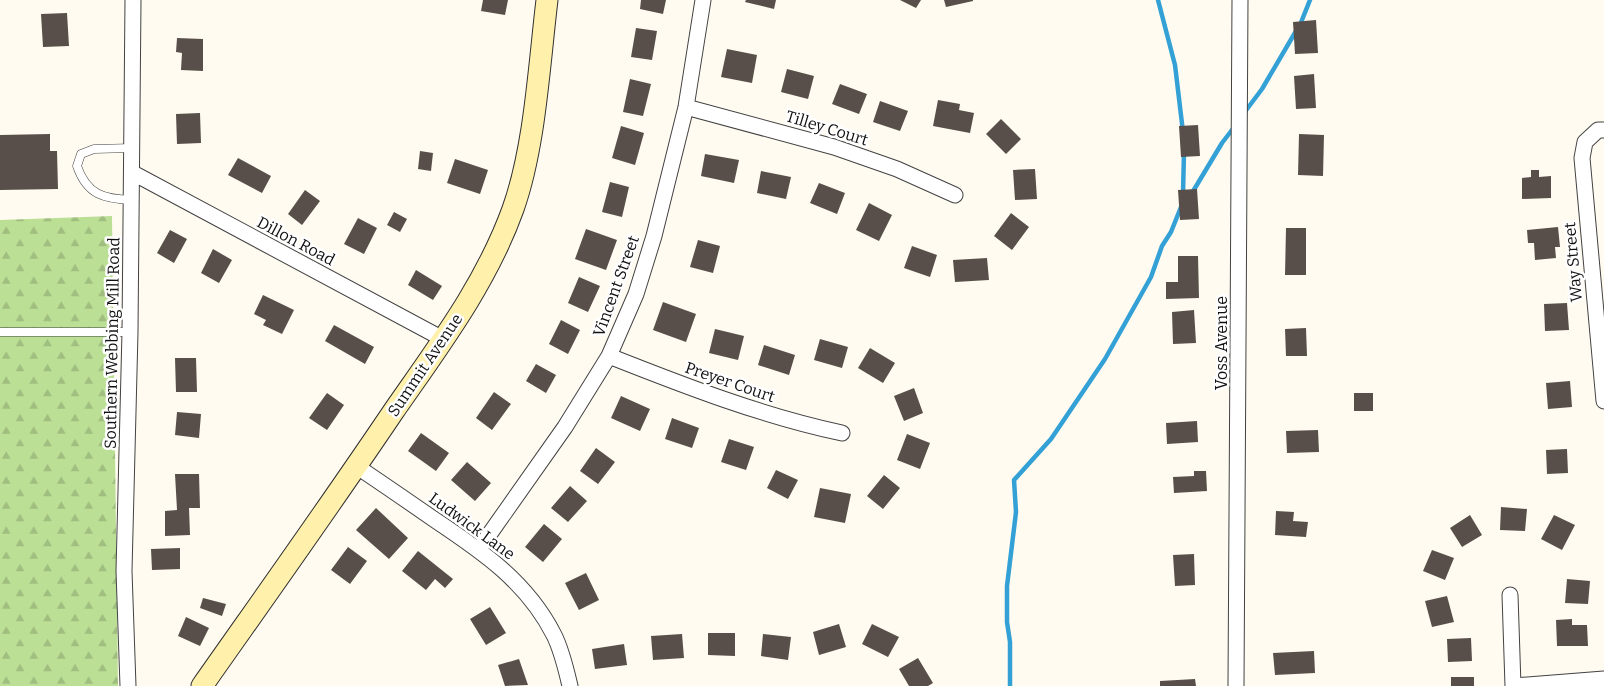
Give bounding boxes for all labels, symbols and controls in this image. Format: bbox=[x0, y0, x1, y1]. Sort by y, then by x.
street label: Tilley Court bbox=[784, 107, 871, 150]
street label: Dillon Road bbox=[254, 213, 339, 270]
street label: Way Street bbox=[1560, 221, 1586, 303]
street label: Vincent Street bbox=[589, 233, 643, 339]
street label: Southern Webbing Mill Road bbox=[101, 237, 123, 449]
street label: Voss Avenue bbox=[1212, 296, 1231, 390]
street label: Summit Avenue bbox=[384, 310, 466, 420]
street label: Preyer Court bbox=[683, 358, 777, 406]
street label: Ludwick Lane bbox=[425, 488, 519, 564]

